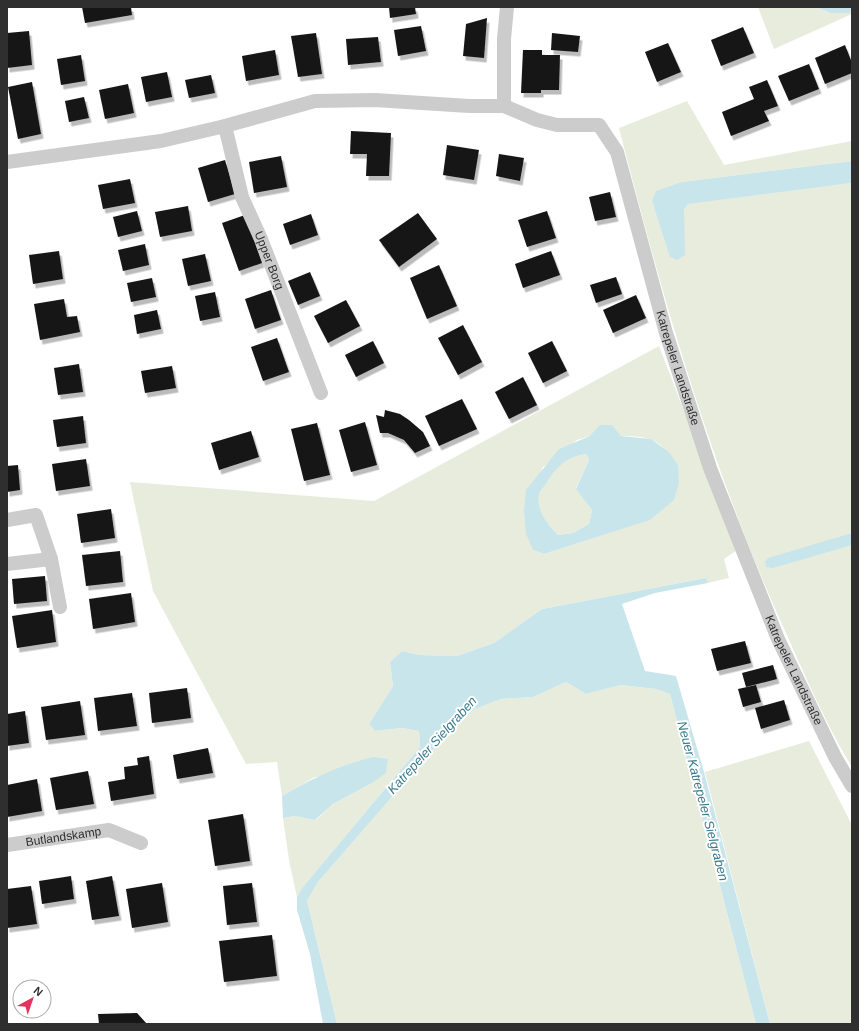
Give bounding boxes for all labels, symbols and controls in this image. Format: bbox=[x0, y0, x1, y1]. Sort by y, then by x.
street label: Upper Borg bbox=[251, 229, 287, 292]
street label: Katrepeler Landstraße bbox=[653, 309, 703, 427]
street label: Katrepeler Landstraße bbox=[762, 613, 826, 728]
water label: Katrepeler Sielgraben bbox=[384, 693, 480, 797]
water label: Neuer Katrepeler Sielgraben bbox=[674, 719, 732, 883]
street label: Butlandskamp bbox=[25, 824, 102, 849]
north arrow bbox=[12, 979, 52, 1019]
text: N bbox=[32, 984, 45, 999]

